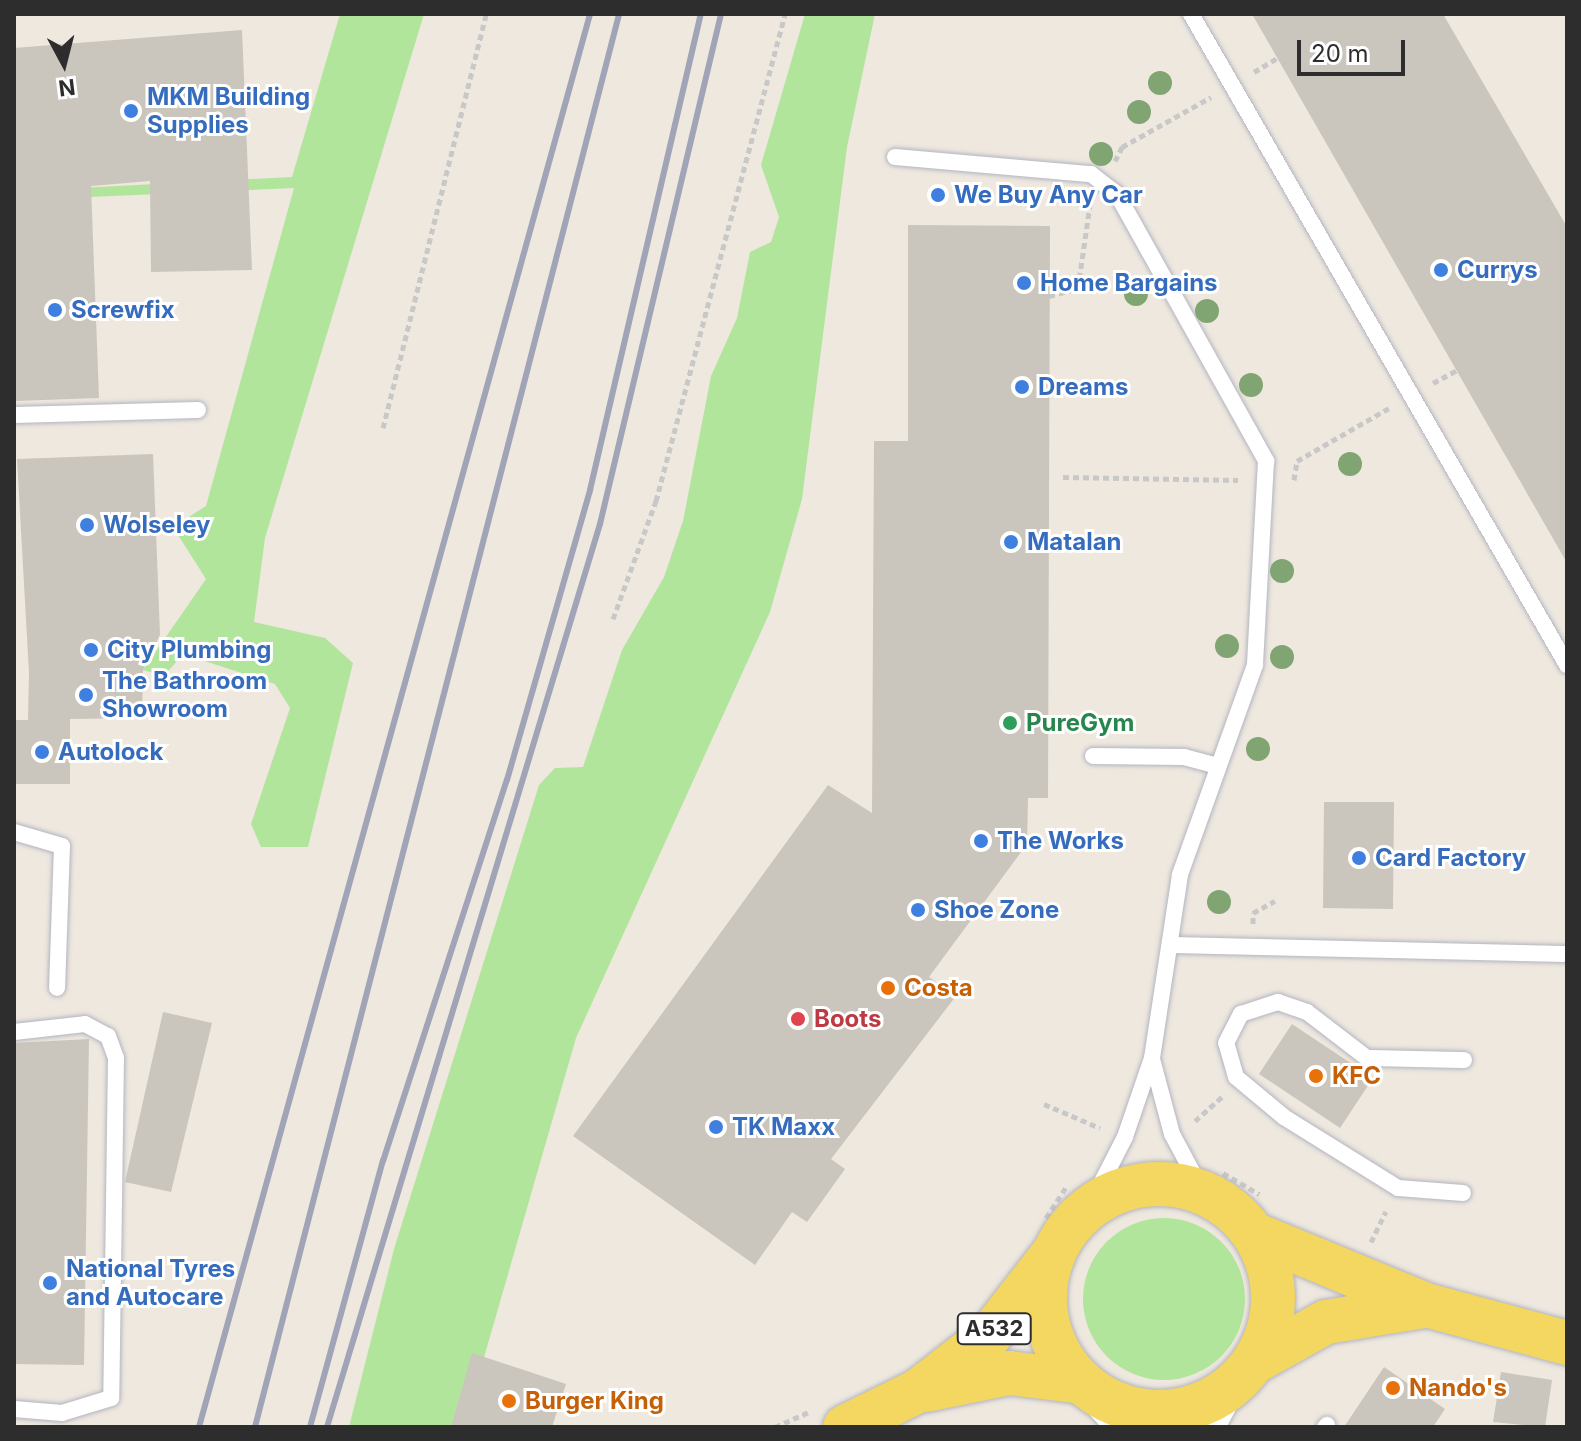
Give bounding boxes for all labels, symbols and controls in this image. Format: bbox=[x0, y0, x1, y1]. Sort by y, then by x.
north arrow bbox=[24, 24, 104, 104]
scale bar bbox=[1301, 24, 1409, 74]
text: 20 m bbox=[1311, 39, 1369, 68]
text: N bbox=[57, 74, 77, 102]
place label: MKM Building Supplies bbox=[147, 83, 310, 139]
marker: MKM Building Supplies bbox=[122, 102, 140, 120]
place label: We Buy Any Car bbox=[954, 181, 1143, 209]
marker: We Buy Any Car bbox=[929, 186, 947, 204]
place label: Currys bbox=[1457, 256, 1538, 284]
marker: Currys bbox=[1432, 261, 1450, 279]
place label: Home Bargains bbox=[1040, 269, 1218, 297]
marker: Home Bargains bbox=[1015, 274, 1033, 292]
place label: Screwfix bbox=[71, 296, 175, 324]
marker: Screwfix bbox=[46, 301, 64, 319]
place label: Dreams bbox=[1038, 373, 1128, 401]
marker: Dreams bbox=[1013, 378, 1031, 396]
place label: Wolseley bbox=[103, 511, 210, 539]
marker: Wolseley bbox=[78, 516, 96, 534]
place label: Matalan bbox=[1027, 528, 1122, 556]
marker: Matalan bbox=[1002, 533, 1020, 551]
place label: City Plumbing bbox=[107, 636, 271, 664]
marker: City Plumbing bbox=[82, 641, 100, 659]
place label: The Bathroom Showroom bbox=[102, 667, 267, 723]
marker: The Bathroom Showroom bbox=[77, 686, 95, 704]
place label: PureGym bbox=[1026, 709, 1134, 737]
marker: PureGym bbox=[1001, 714, 1019, 732]
place label: Autolock bbox=[58, 738, 163, 766]
marker: Autolock bbox=[33, 743, 51, 761]
place label: The Works bbox=[997, 827, 1124, 855]
marker: The Works bbox=[972, 832, 990, 850]
place label: Card Factory bbox=[1375, 844, 1526, 872]
marker: Card Factory bbox=[1350, 849, 1368, 867]
place label: Shoe Zone bbox=[934, 896, 1059, 924]
marker: Shoe Zone bbox=[909, 901, 927, 919]
place label: Costa bbox=[904, 974, 973, 1002]
marker: Costa bbox=[879, 979, 897, 997]
place label: Boots bbox=[814, 1005, 881, 1033]
marker: Boots bbox=[789, 1010, 807, 1028]
place label: KFC bbox=[1332, 1062, 1381, 1090]
marker: KFC bbox=[1307, 1067, 1325, 1085]
place label: TK Maxx bbox=[732, 1113, 835, 1141]
marker: TK Maxx bbox=[707, 1118, 725, 1136]
place label: National Tyres and Autocare bbox=[66, 1255, 235, 1311]
marker: National Tyres and Autocare bbox=[41, 1274, 59, 1292]
road number: A532 bbox=[956, 1311, 1032, 1347]
place label: Nando's bbox=[1409, 1374, 1507, 1402]
marker: Nando's bbox=[1384, 1379, 1402, 1397]
place label: Burger King bbox=[525, 1387, 664, 1415]
marker: Burger King bbox=[500, 1392, 518, 1410]

